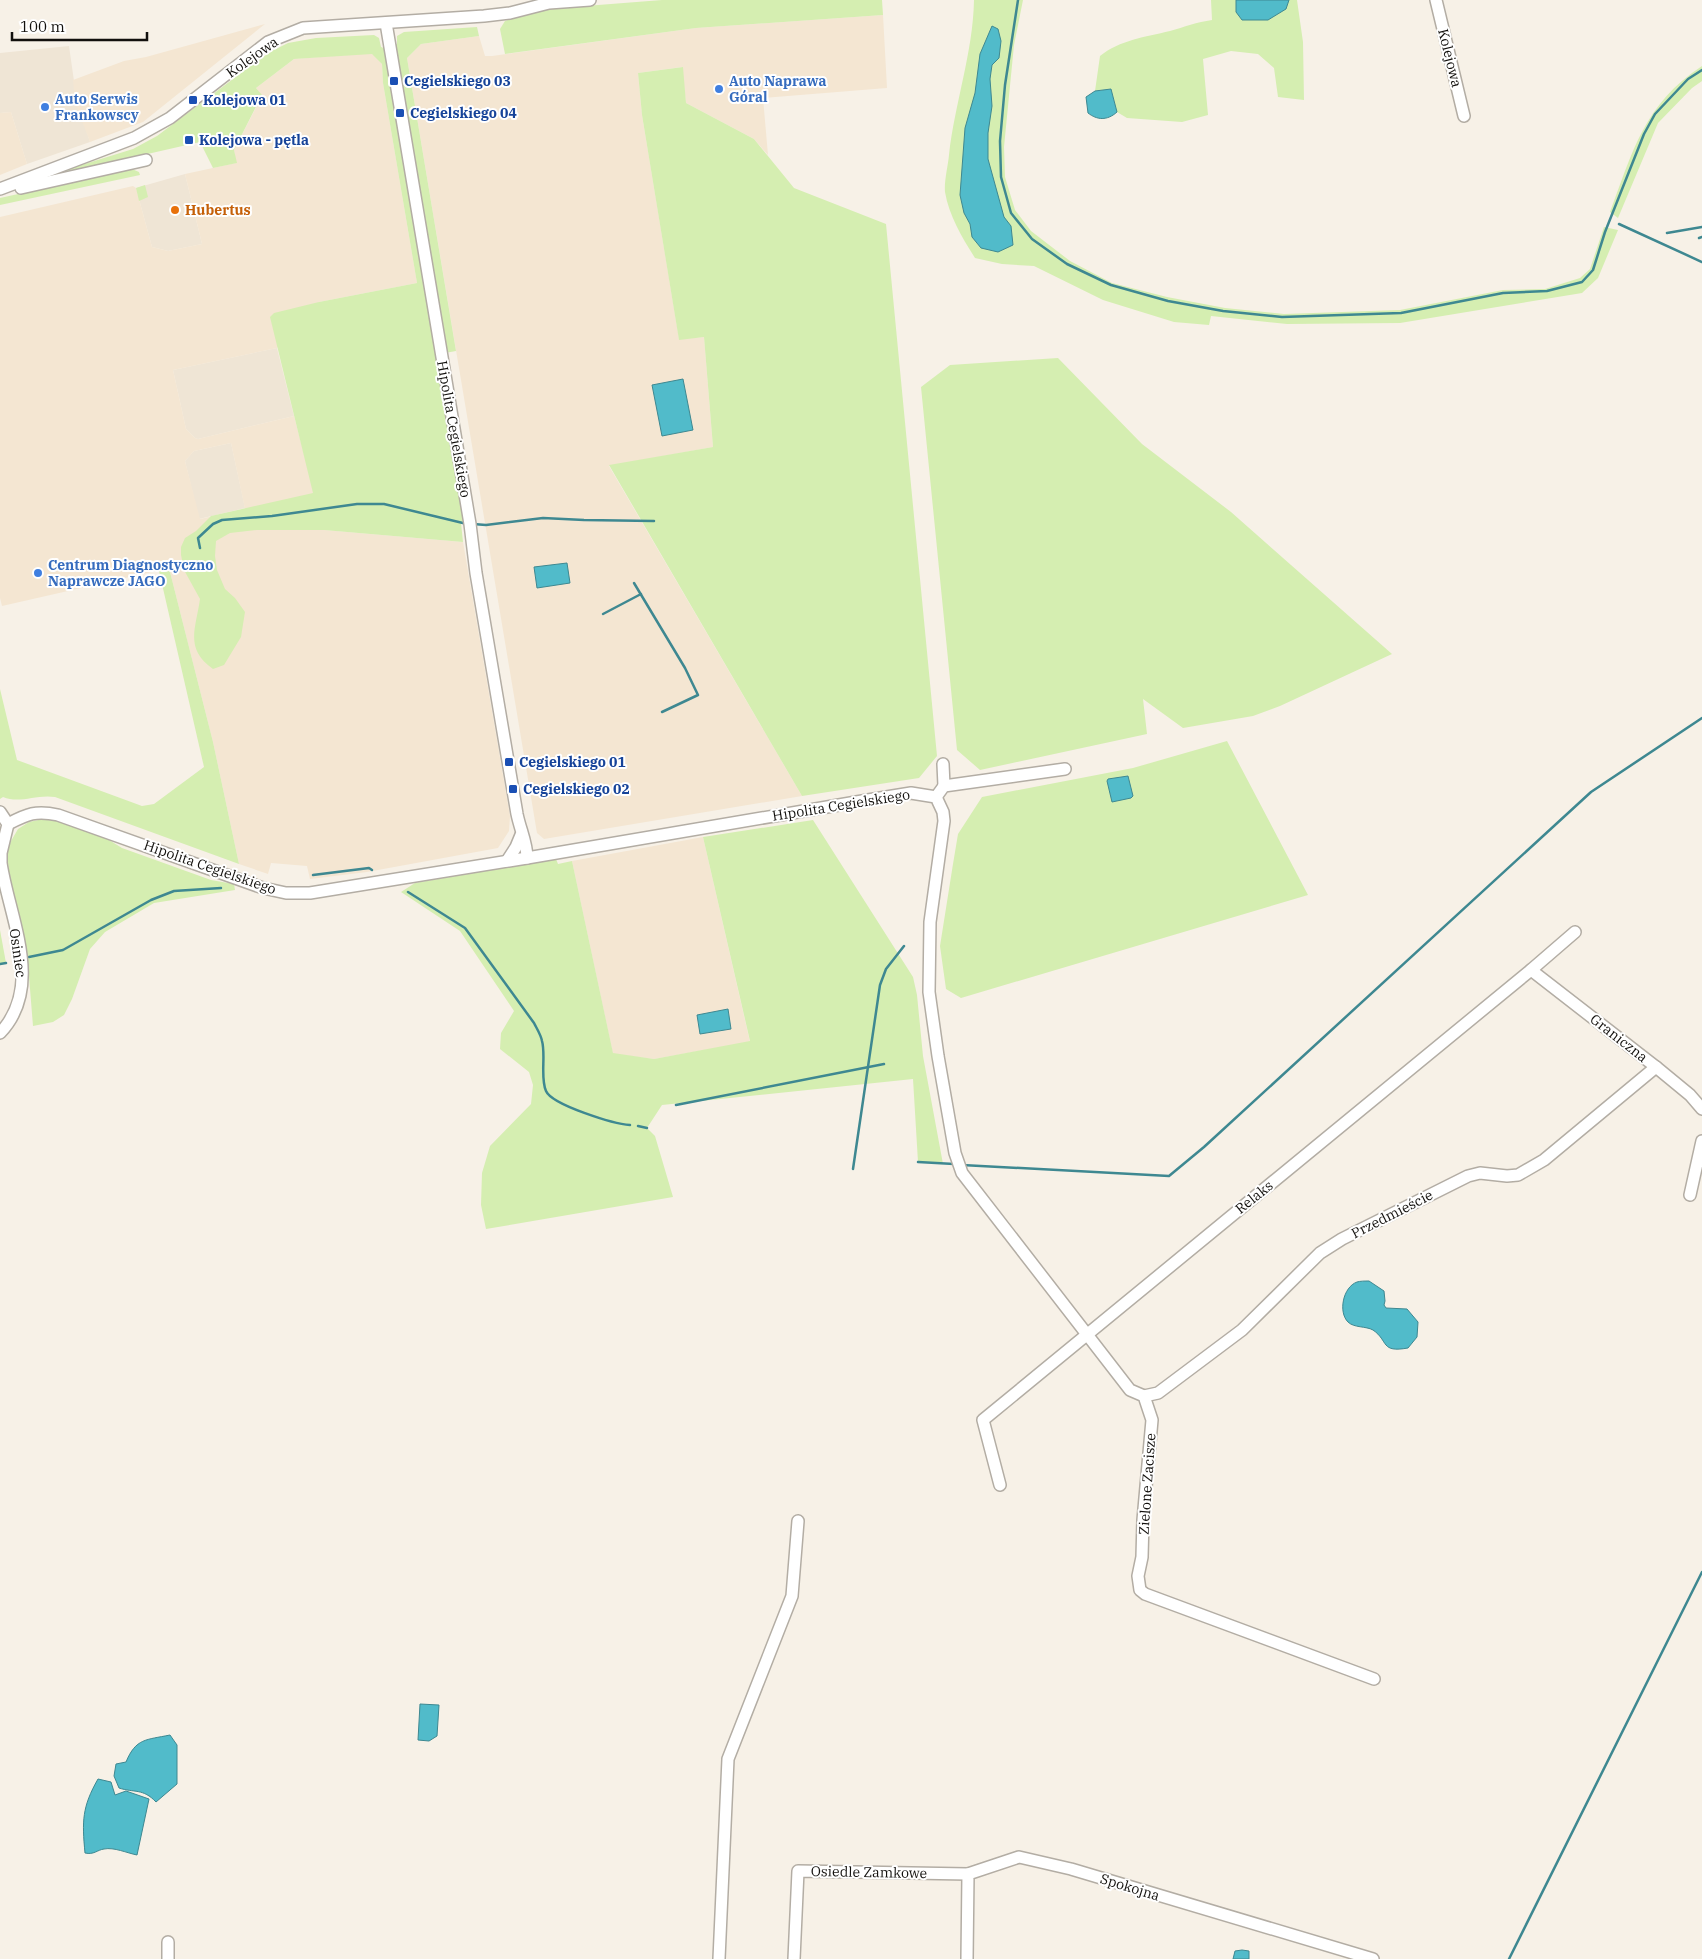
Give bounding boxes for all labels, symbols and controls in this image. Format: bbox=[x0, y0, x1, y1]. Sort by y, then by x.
scale bar bbox=[12, 10, 148, 42]
text: 100 m bbox=[20, 17, 65, 36]
street label: Kolejowa bbox=[1434, 27, 1466, 89]
street label: Kolejowa bbox=[222, 32, 282, 81]
place label: Cegielskiego 03 bbox=[404, 72, 511, 90]
place label: Auto Naprawa Góral bbox=[729, 72, 827, 106]
marker: Cegielskiego 03 bbox=[388, 75, 400, 87]
marker: Auto Naprawa Góral bbox=[713, 83, 725, 95]
place label: Auto Serwis Frankowscy bbox=[55, 90, 139, 124]
place label: Kolejowa 01 bbox=[203, 91, 286, 109]
marker: Kolejowa 01 bbox=[187, 94, 199, 106]
marker: Auto Serwis Frankowscy bbox=[39, 101, 51, 113]
place label: Cegielskiego 04 bbox=[410, 104, 517, 122]
marker: Cegielskiego 04 bbox=[394, 107, 406, 119]
place label: Kolejowa - pętla bbox=[199, 131, 309, 149]
marker: Kolejowa - pętla bbox=[183, 134, 195, 146]
place label: Hubertus bbox=[185, 201, 251, 219]
marker: Hubertus bbox=[169, 204, 181, 216]
street label: Hipolita Cegielskiego bbox=[433, 359, 475, 499]
place label: Centrum Diagnostyczno Naprawcze JAGO bbox=[48, 556, 213, 590]
marker: Centrum Diagnostyczno Naprawcze JAGO bbox=[32, 567, 44, 579]
place label: Cegielskiego 01 bbox=[519, 753, 626, 771]
marker: Cegielskiego 01 bbox=[503, 756, 515, 768]
place label: Cegielskiego 02 bbox=[523, 780, 630, 798]
marker: Cegielskiego 02 bbox=[507, 783, 519, 795]
street label: Hipolita Cegielskiego bbox=[771, 785, 911, 825]
street label: Hipolita Cegielskiego bbox=[141, 836, 279, 898]
street label: Osiniec bbox=[6, 927, 30, 979]
street label: Graniczna bbox=[1587, 1010, 1652, 1066]
street label: Relaks bbox=[1231, 1176, 1277, 1218]
street label: Przedmieście bbox=[1348, 1186, 1436, 1242]
street label: Zielone Zacisze bbox=[1134, 1433, 1160, 1535]
street label: Osiedle Zamkowe bbox=[811, 1862, 927, 1882]
street label: Spokojna bbox=[1098, 1869, 1162, 1905]

